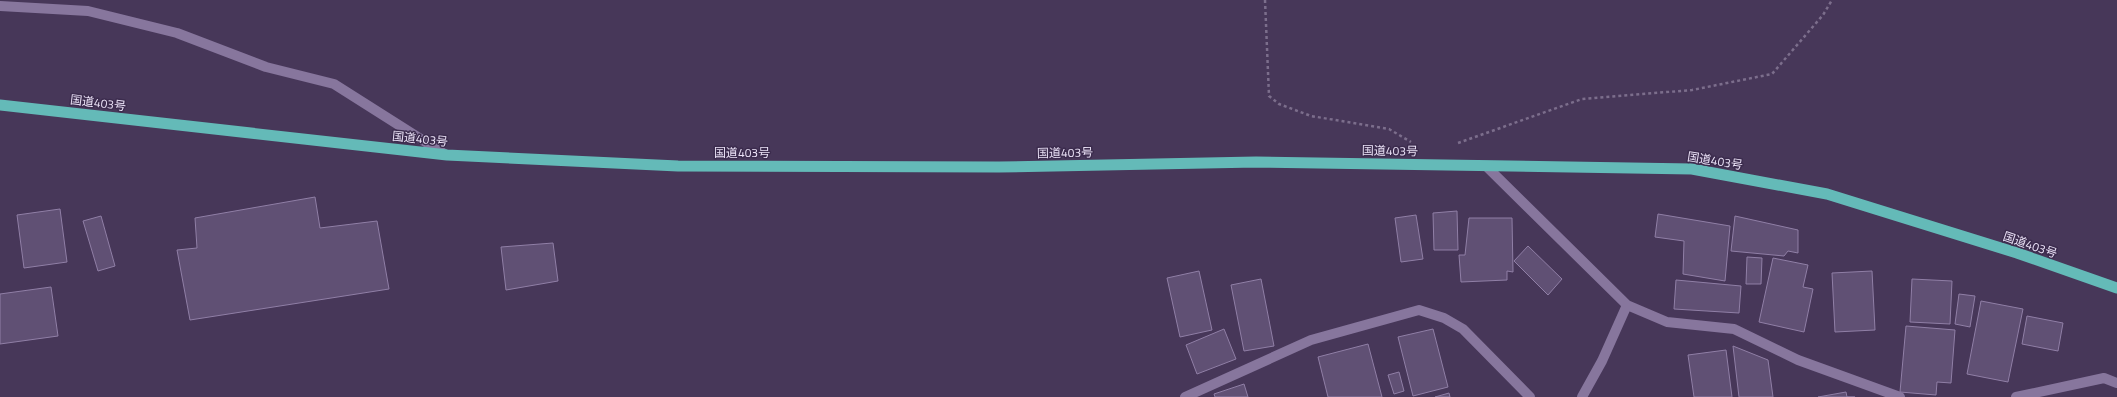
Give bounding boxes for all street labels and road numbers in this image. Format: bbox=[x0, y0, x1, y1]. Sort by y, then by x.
street label: 国道403号 bbox=[69, 90, 127, 115]
street label: 国道403号 bbox=[391, 126, 449, 151]
street label: 国道403号 bbox=[1362, 141, 1418, 160]
street label: 国道403号 bbox=[714, 143, 770, 162]
street label: 国道403号 bbox=[1037, 143, 1093, 162]
street label: 国道403号 bbox=[1686, 147, 1744, 174]
street label: 国道403号 bbox=[2001, 226, 2060, 263]

